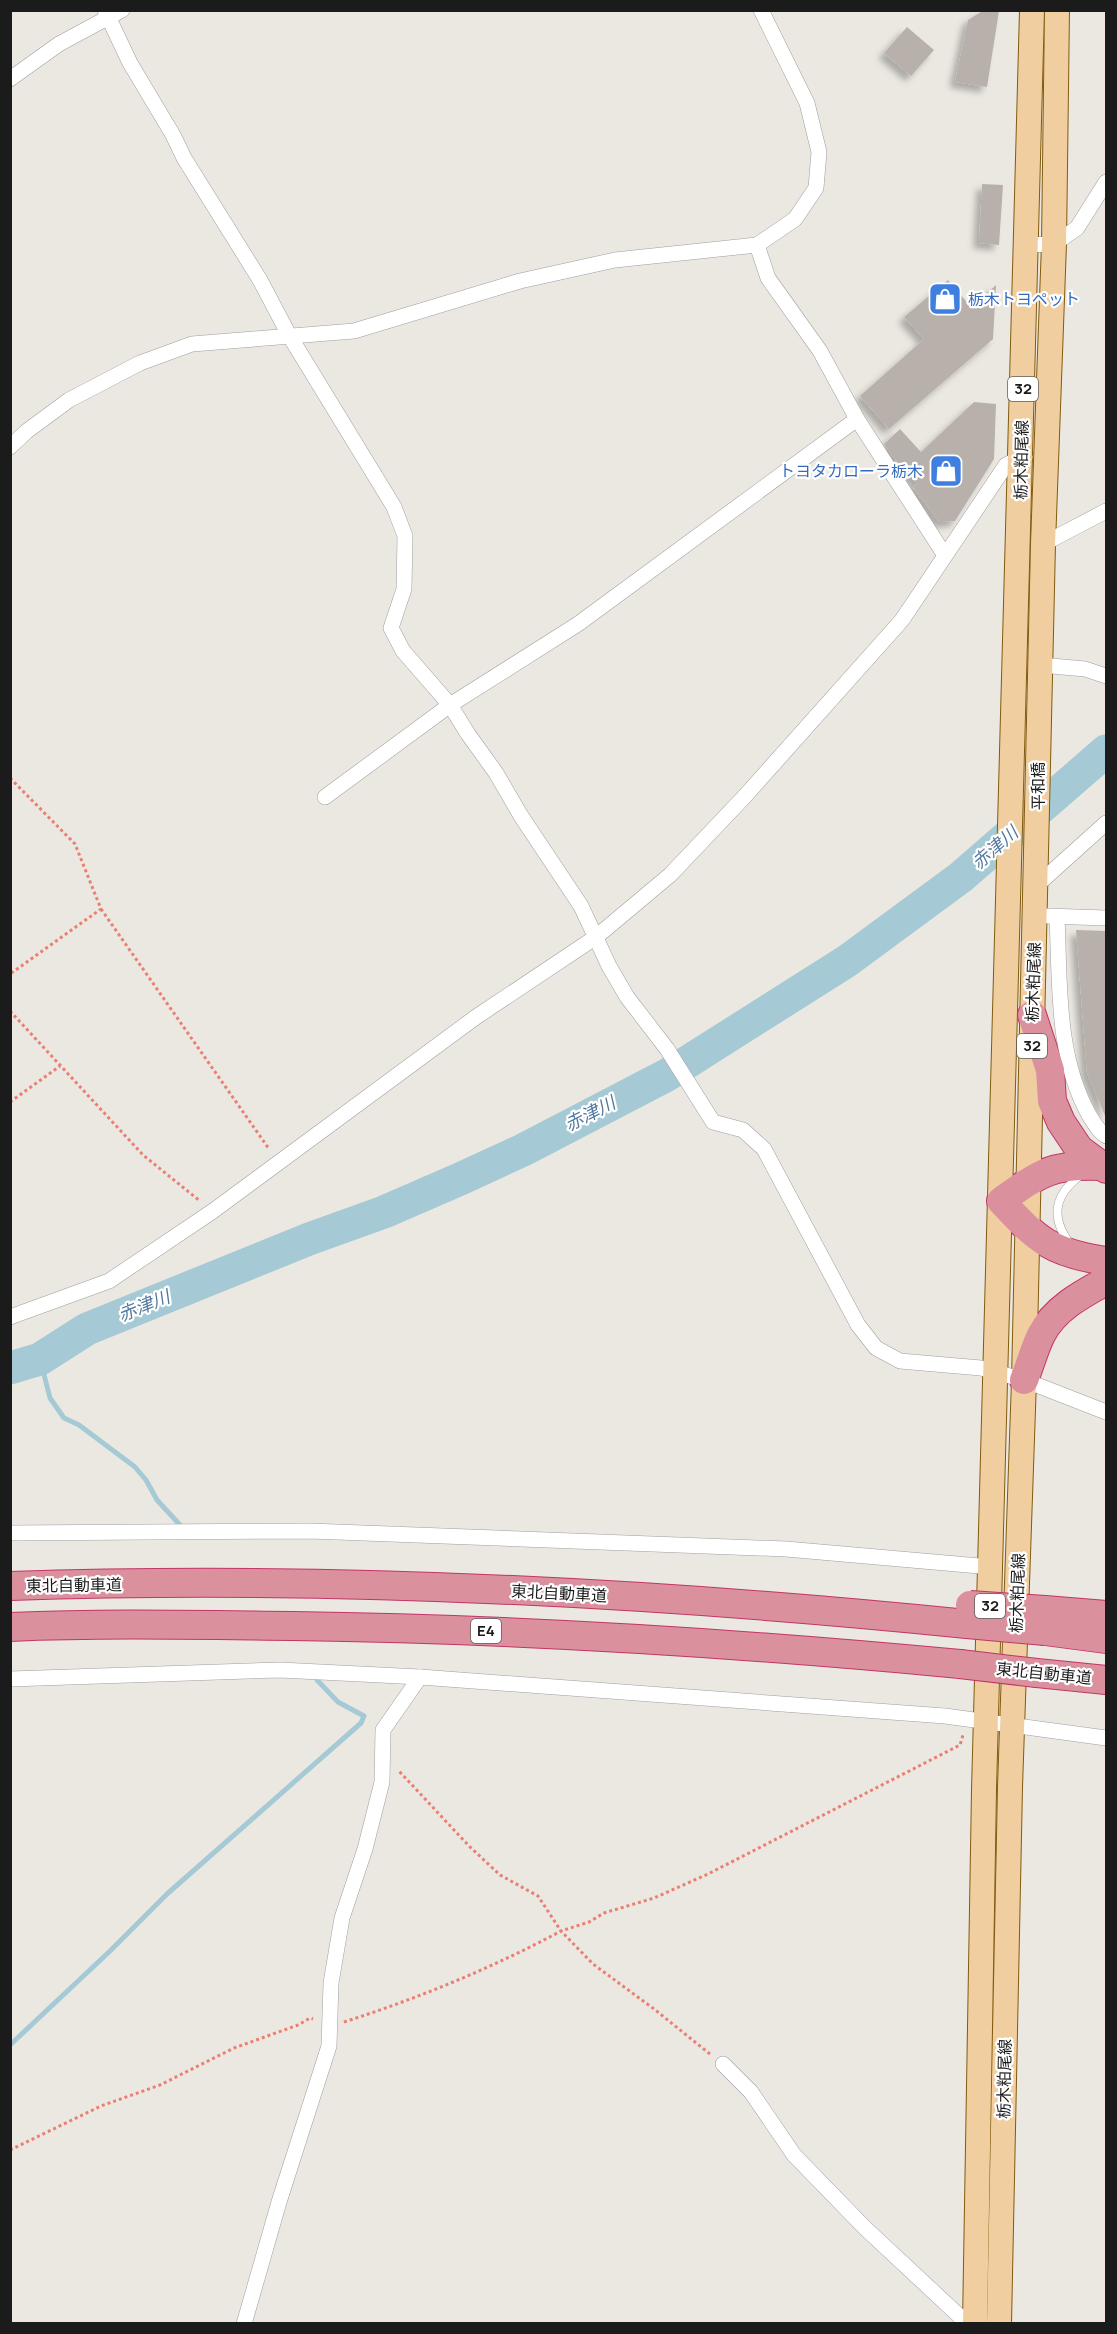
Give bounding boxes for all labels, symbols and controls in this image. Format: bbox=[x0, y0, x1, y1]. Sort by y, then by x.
shop icon: 栃木トヨペット bbox=[927, 281, 963, 317]
place label: 栃木トヨペット bbox=[968, 288, 1080, 310]
road number: 32 bbox=[1008, 377, 1038, 401]
street label: 栃木粕尾線 bbox=[1009, 420, 1033, 500]
shop icon: トヨタカローラ栃木 bbox=[928, 453, 964, 489]
place label: トヨタカローラ栃木 bbox=[779, 460, 923, 482]
street label: 平和橋 bbox=[1027, 762, 1049, 810]
water label: 赤津川 bbox=[966, 819, 1024, 874]
street label: 栃木粕尾線 bbox=[1021, 942, 1045, 1022]
road number: 32 bbox=[1017, 1034, 1047, 1058]
water label: 赤津川 bbox=[560, 1089, 621, 1136]
water label: 赤津川 bbox=[114, 1283, 175, 1326]
street label: 栃木粕尾線 bbox=[1005, 1553, 1029, 1633]
street label: 東北自動車道 bbox=[26, 1573, 122, 1597]
street label: 東北自動車道 bbox=[510, 1580, 608, 1606]
road number: 32 bbox=[975, 1594, 1005, 1618]
road number: E4 bbox=[471, 1619, 501, 1643]
street label: 東北自動車道 bbox=[995, 1657, 1093, 1689]
street label: 栃木粕尾線 bbox=[992, 2039, 1016, 2119]

